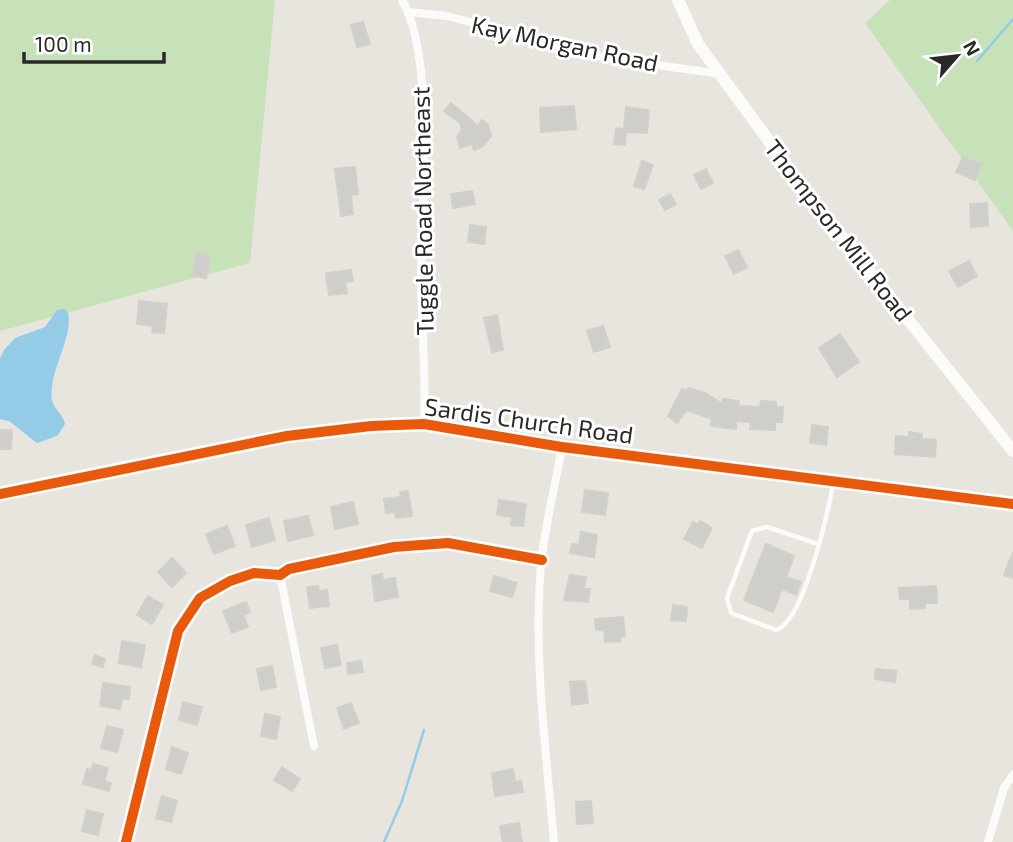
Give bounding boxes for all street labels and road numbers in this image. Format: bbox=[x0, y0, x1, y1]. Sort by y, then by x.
street label: Kay Morgan Road bbox=[469, 9, 661, 77]
street label: Tuggle Road Northeast bbox=[405, 86, 439, 336]
street label: Thompson Mill Road bbox=[759, 133, 919, 327]
street label: Sardis Church Road bbox=[423, 391, 635, 449]

